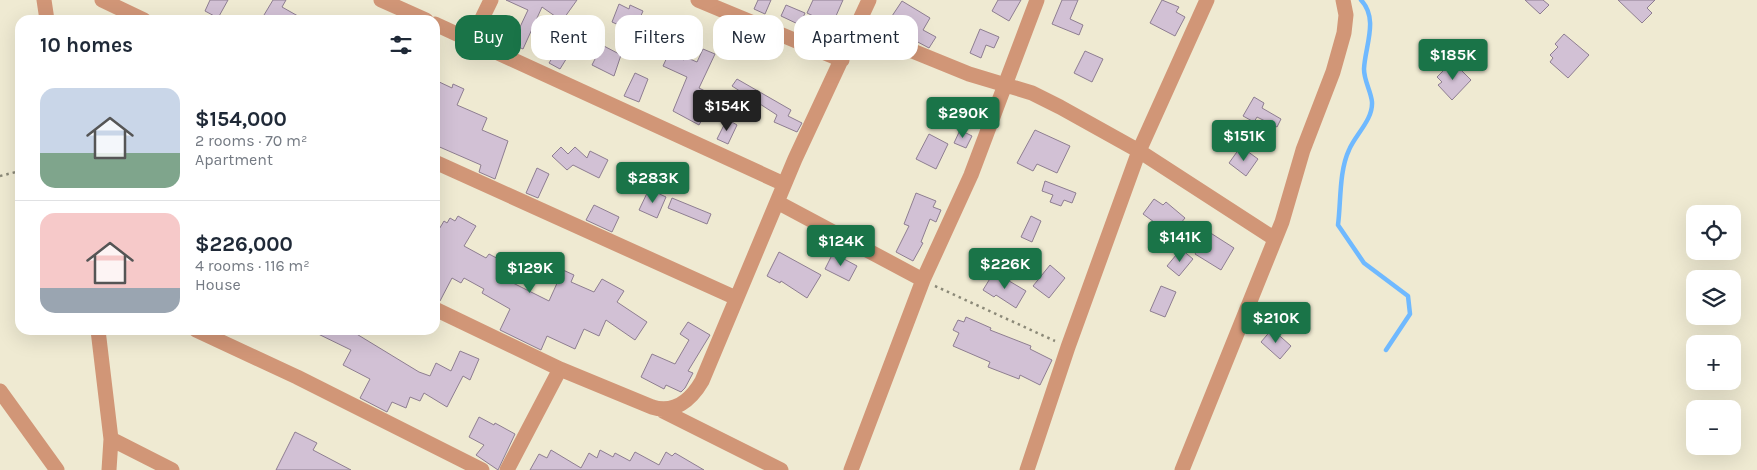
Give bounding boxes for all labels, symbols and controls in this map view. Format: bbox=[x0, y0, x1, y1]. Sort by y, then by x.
chip: Buy bbox=[455, 15, 521, 60]
chip: Rent bbox=[531, 15, 605, 60]
chip: Filters bbox=[615, 15, 703, 60]
chip: New bbox=[713, 15, 784, 60]
chip: Apartment bbox=[794, 15, 918, 60]
icon: filters bbox=[387, 31, 415, 59]
text: 10 homes bbox=[40, 33, 133, 57]
pin: $185K bbox=[1418, 38, 1488, 81]
text: $185K bbox=[1430, 45, 1476, 64]
pin: $154K bbox=[692, 90, 762, 132]
text: $154K bbox=[704, 96, 750, 115]
pin: $290K bbox=[928, 96, 998, 139]
text: $290K bbox=[937, 103, 989, 122]
text: $154,000 bbox=[195, 107, 287, 131]
icon: home bbox=[80, 108, 140, 168]
pin: $151K bbox=[1209, 120, 1279, 162]
text: $151K bbox=[1223, 126, 1265, 145]
text: 2 rooms · 70 m² bbox=[195, 131, 307, 150]
text: Apartment bbox=[195, 150, 273, 169]
pin: $283K bbox=[618, 162, 688, 204]
text: $283K bbox=[627, 168, 679, 187]
map controls bbox=[1686, 205, 1741, 455]
button: locate bbox=[1686, 205, 1741, 260]
pin: $141K bbox=[1145, 220, 1215, 263]
pin: $124K bbox=[806, 224, 876, 267]
text: $141K bbox=[1159, 227, 1201, 246]
text: $124K bbox=[818, 231, 864, 250]
text: $226,000 bbox=[195, 232, 293, 256]
icon: home bbox=[80, 233, 140, 293]
pin: $226K bbox=[970, 248, 1040, 290]
pin: $129K bbox=[495, 252, 565, 294]
text: $226K bbox=[980, 254, 1030, 273]
text: 4 rooms · 116 m² bbox=[195, 256, 310, 275]
text: $129K bbox=[507, 258, 553, 277]
button: layers bbox=[1686, 270, 1741, 325]
text: House bbox=[195, 275, 241, 294]
pin: $210K bbox=[1241, 302, 1311, 344]
text: $210K bbox=[1253, 308, 1300, 327]
button: + bbox=[1686, 335, 1741, 390]
button: − bbox=[1686, 400, 1741, 455]

